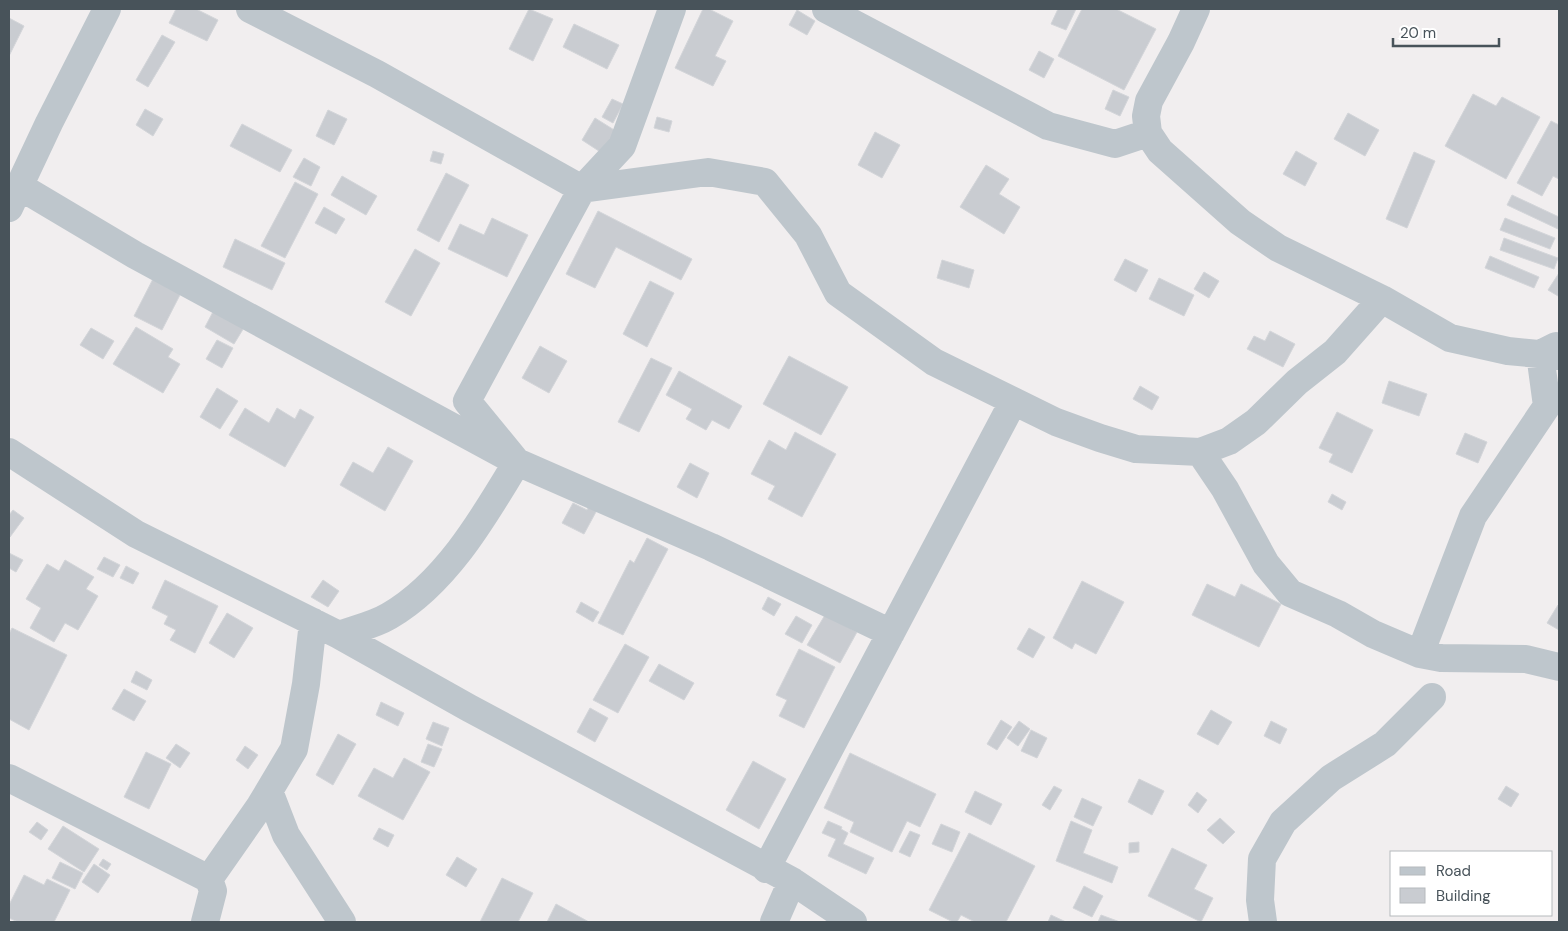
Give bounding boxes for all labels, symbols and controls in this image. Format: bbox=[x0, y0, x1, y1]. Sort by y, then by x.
scale bar bbox=[1393, 15, 1499, 47]
text: 20 m bbox=[1400, 23, 1436, 43]
legend bbox=[1390, 851, 1553, 916]
text: Road bbox=[1436, 861, 1471, 881]
text: Building bbox=[1436, 886, 1491, 906]

